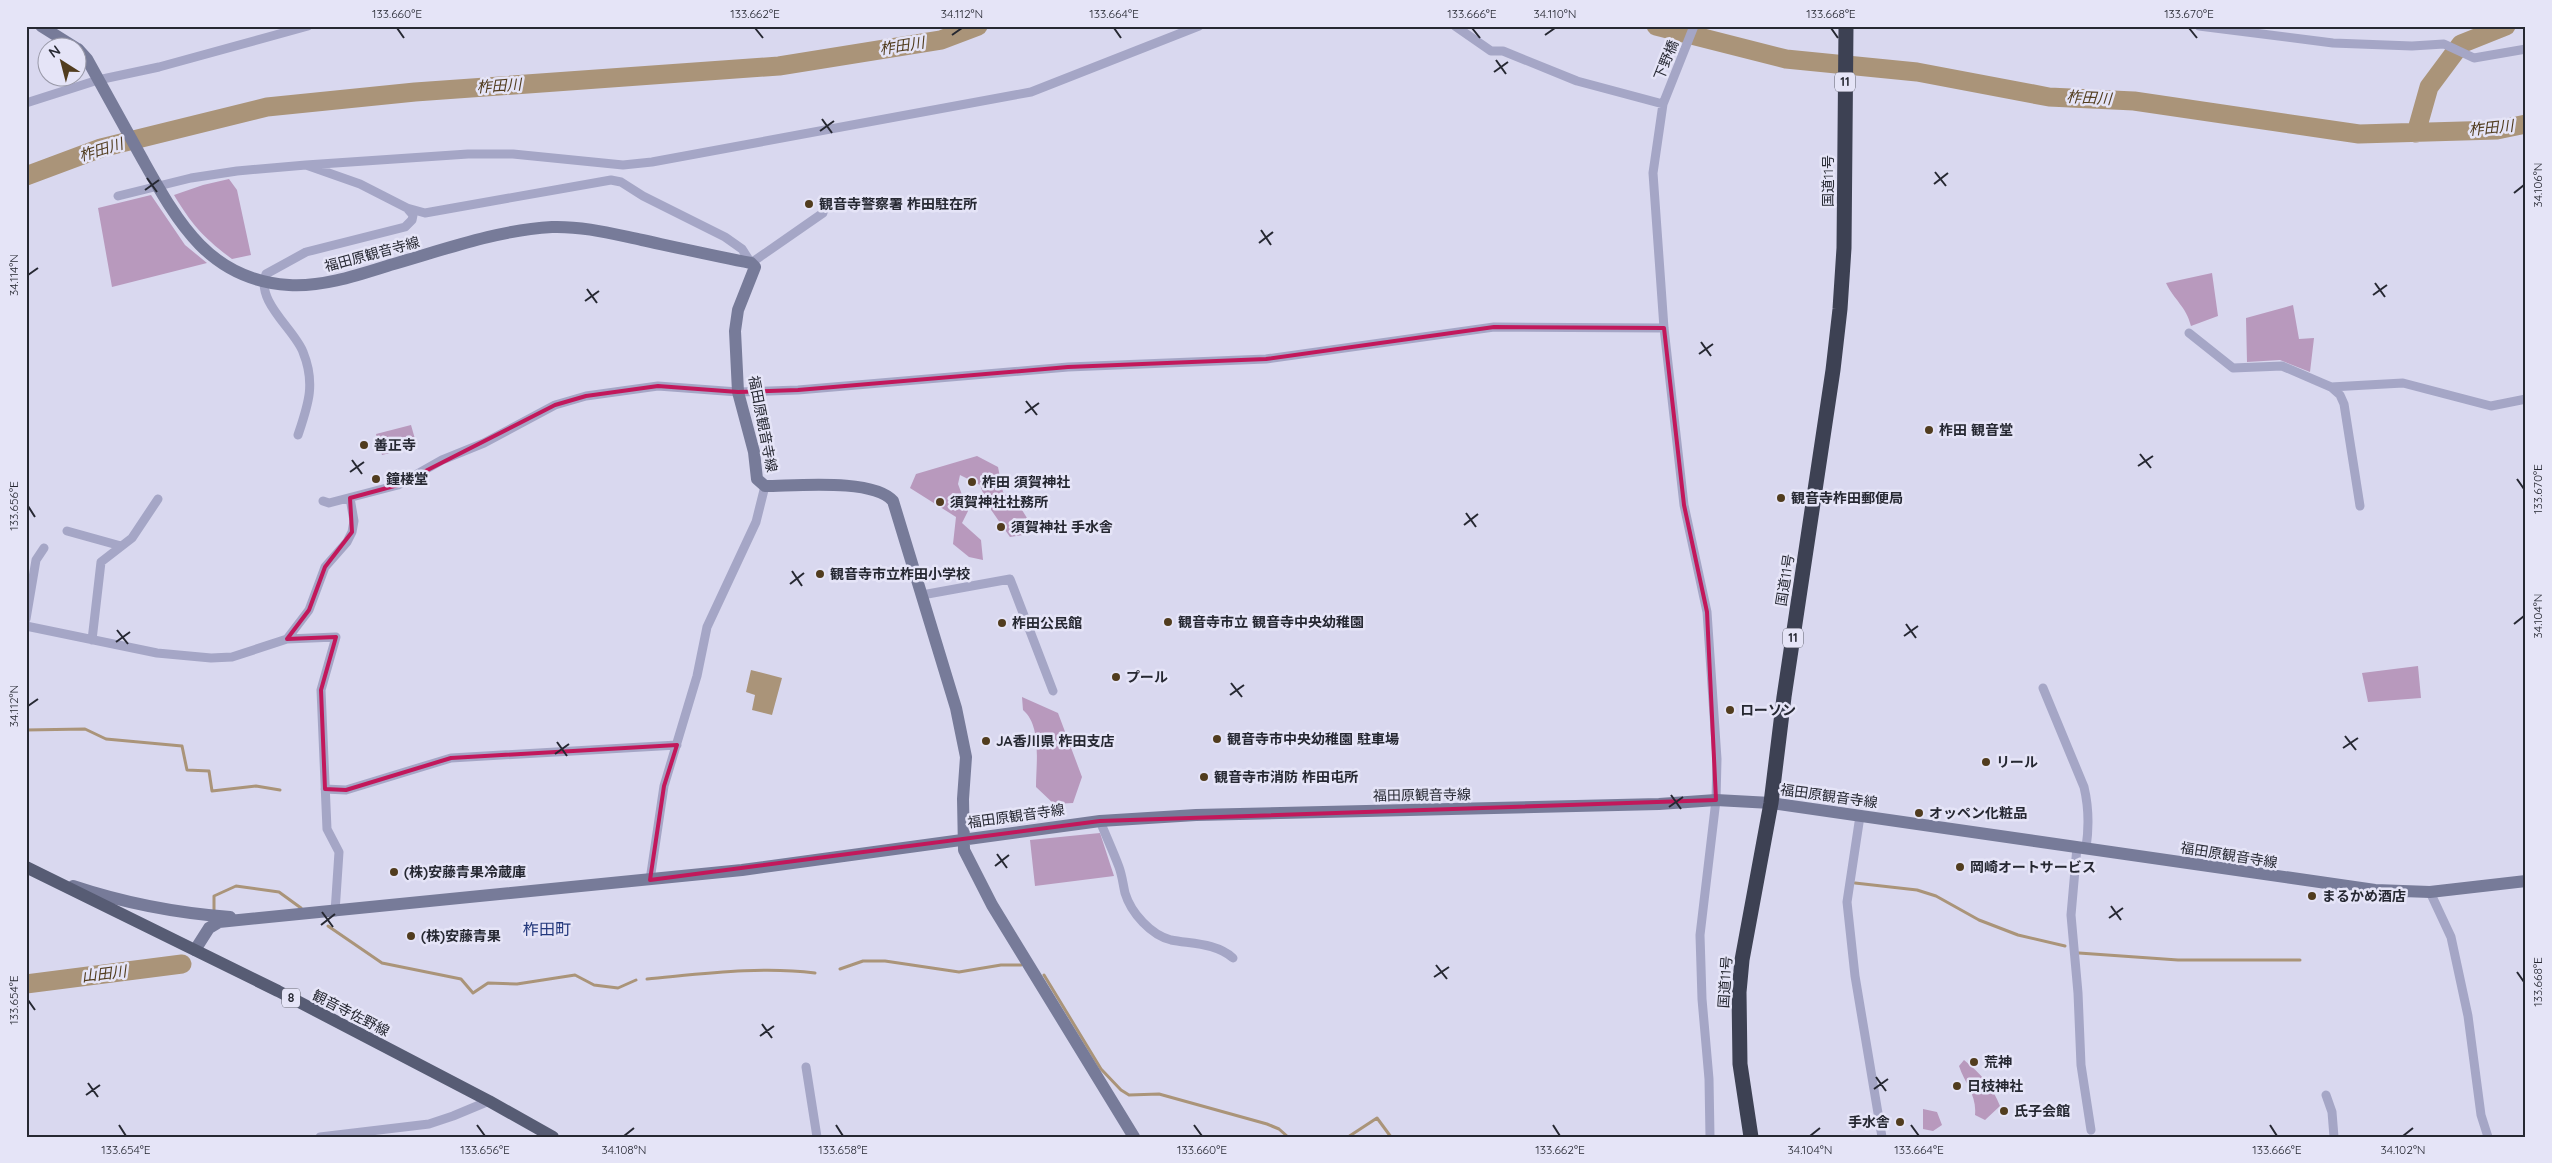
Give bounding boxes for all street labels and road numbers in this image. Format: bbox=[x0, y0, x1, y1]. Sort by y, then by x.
street label: 下野橋 bbox=[1650, 37, 1682, 83]
road number: 11 bbox=[1835, 72, 1855, 91]
street label: 国道11号 bbox=[1819, 155, 1837, 207]
street label: 福田原観音寺線 bbox=[322, 233, 422, 275]
street label: 福田原観音寺線 bbox=[745, 374, 781, 474]
street label: 国道11号 bbox=[1772, 553, 1798, 607]
road number: 11 bbox=[1783, 628, 1803, 648]
street label: 福田原観音寺線 bbox=[1779, 780, 1879, 812]
street label: 福田原観音寺線 bbox=[1373, 785, 1471, 805]
street label: 福田原観音寺線 bbox=[966, 800, 1066, 832]
street label: 福田原観音寺線 bbox=[2179, 838, 2279, 872]
street label: 国道11号 bbox=[1714, 955, 1736, 1009]
street label: 観音寺佐野線 bbox=[309, 986, 393, 1040]
road number: 8 bbox=[282, 988, 300, 1008]

